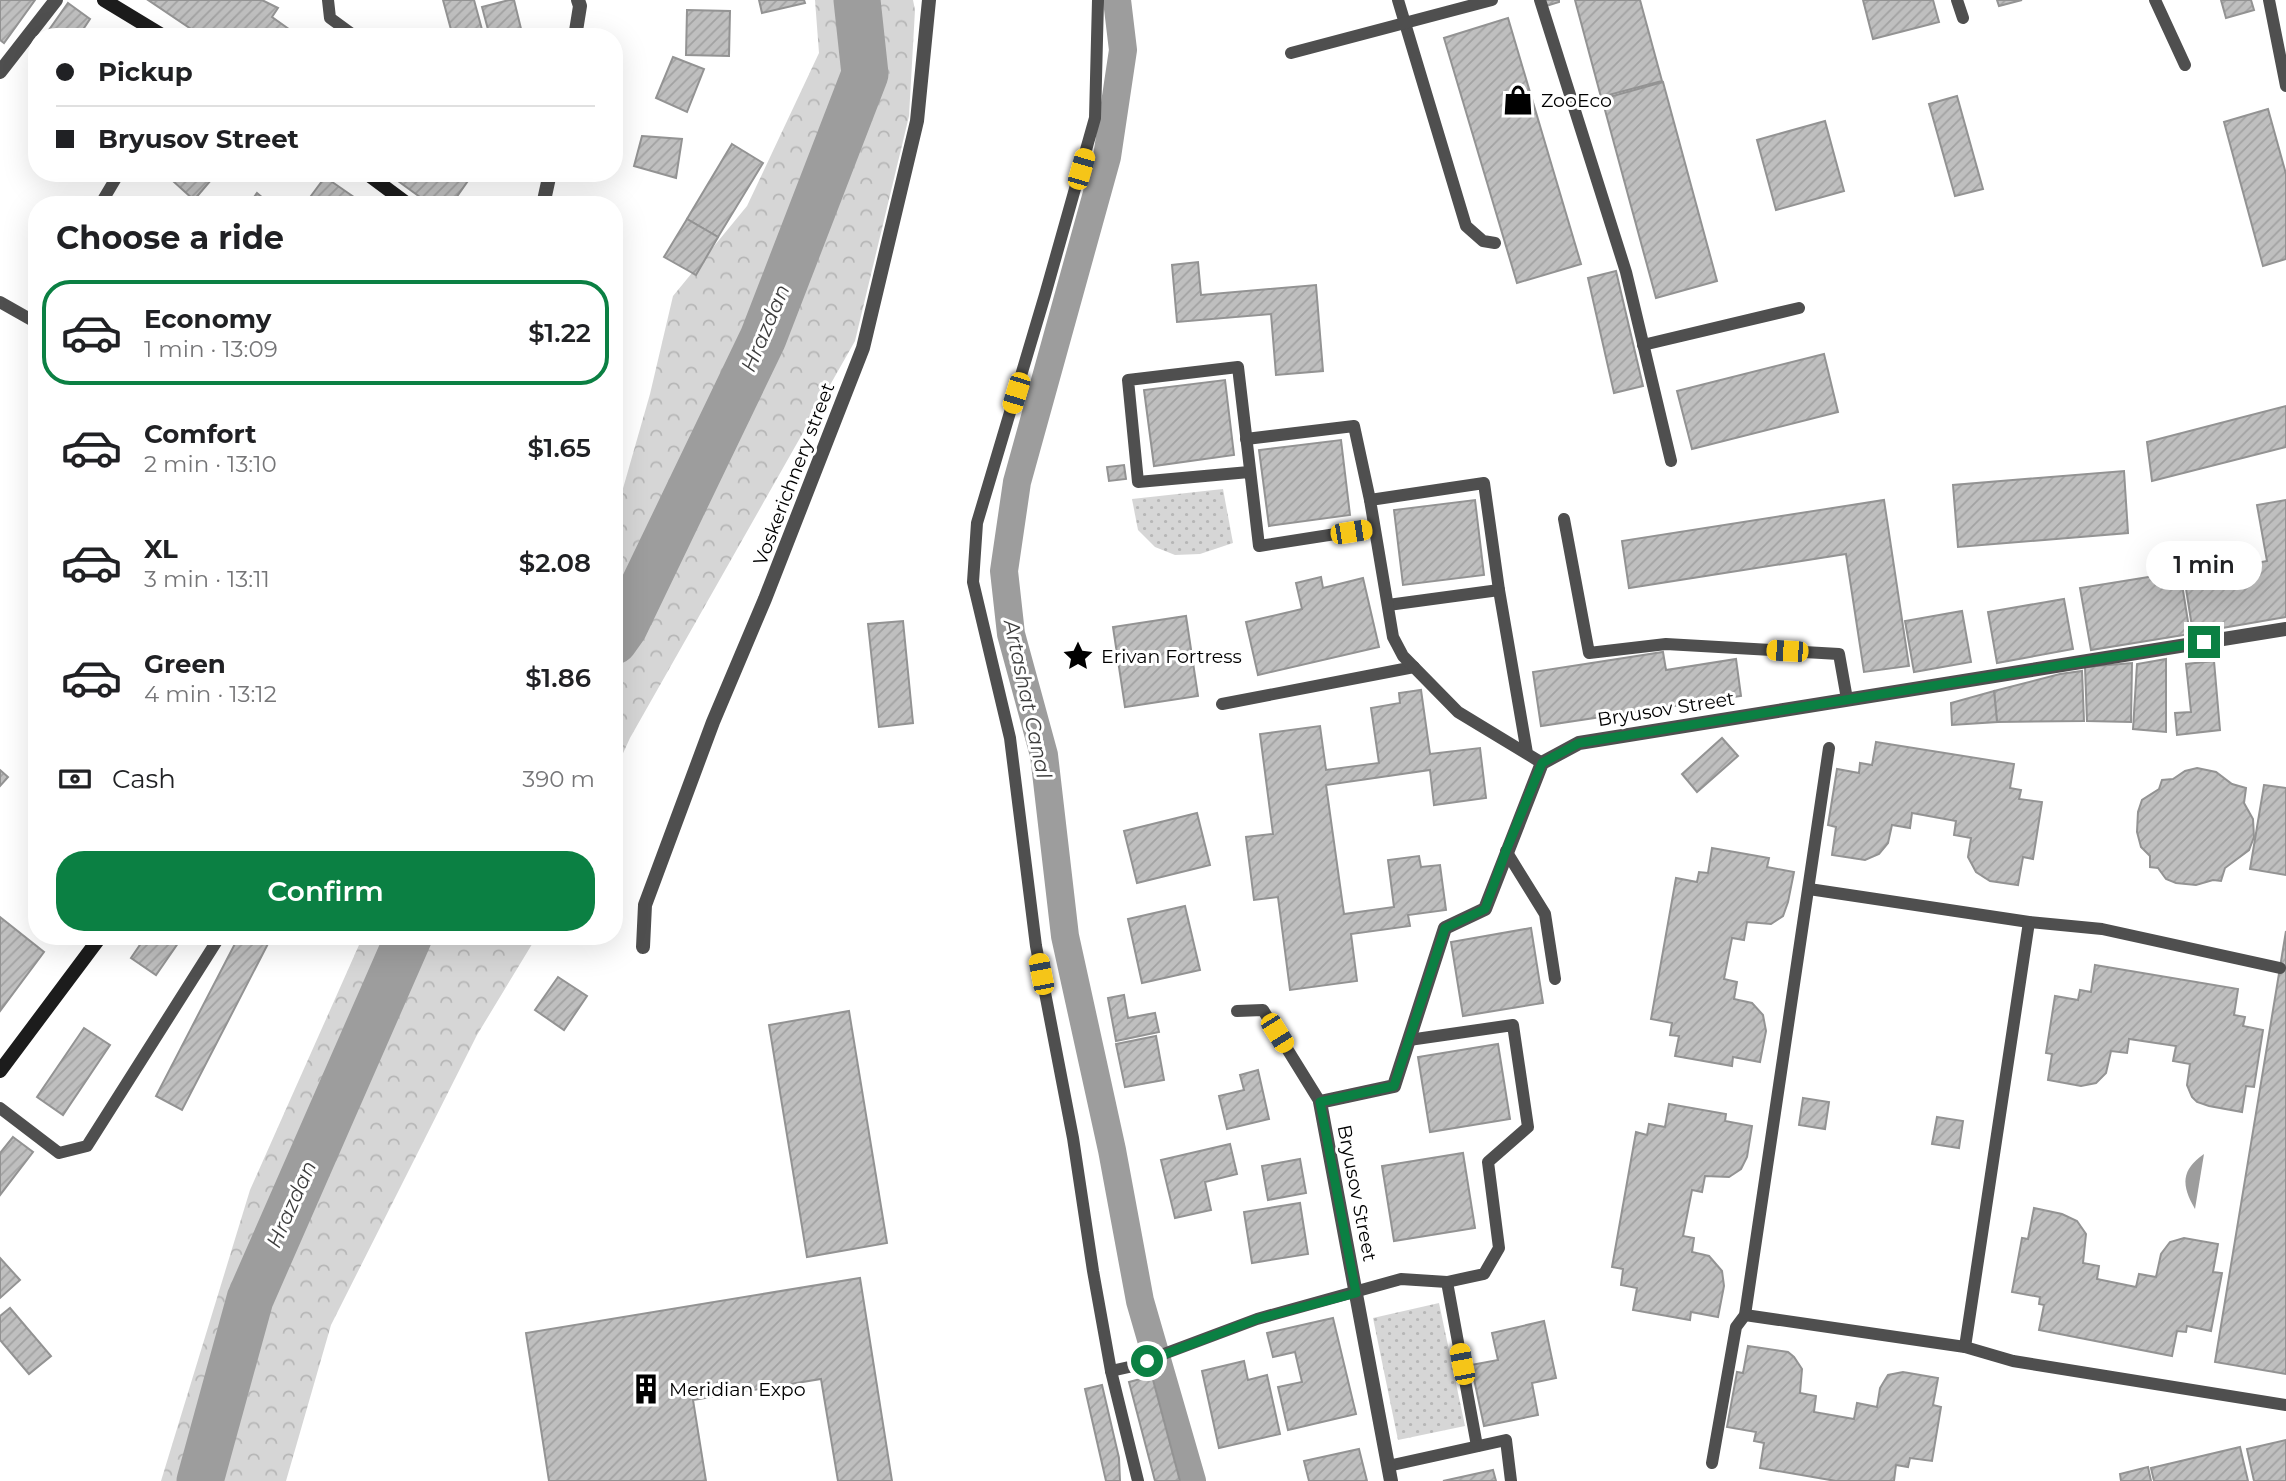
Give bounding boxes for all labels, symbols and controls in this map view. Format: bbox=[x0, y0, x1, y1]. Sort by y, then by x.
text: Pickup bbox=[98, 56, 193, 88]
shop icon: ZooEco bbox=[1501, 83, 1535, 117]
place label: ZooEco bbox=[1541, 89, 1612, 112]
text: Bryusov Street bbox=[98, 123, 299, 155]
car bbox=[1066, 146, 1097, 192]
text: Choose a ride bbox=[56, 218, 284, 257]
water label: Hrazdan bbox=[735, 280, 795, 376]
icon: car bbox=[60, 301, 123, 364]
text: Economy bbox=[144, 303, 271, 335]
text: $1.22 bbox=[528, 317, 591, 349]
text: 1 min · 13:09 bbox=[144, 335, 278, 363]
car bbox=[1000, 370, 1033, 416]
street label: Voskerichnery street bbox=[749, 379, 840, 569]
icon: car bbox=[60, 416, 123, 479]
text: Comfort bbox=[144, 418, 256, 450]
text: $1.65 bbox=[527, 432, 591, 464]
text: 2 min · 13:10 bbox=[144, 450, 277, 478]
car bbox=[1329, 518, 1374, 546]
icon: car bbox=[60, 531, 123, 594]
text: XL bbox=[144, 533, 178, 565]
callout: 1 min bbox=[2146, 540, 2262, 590]
text: $2.08 bbox=[519, 547, 591, 579]
text: 1 min bbox=[2173, 551, 2235, 579]
text: 3 min · 13:11 bbox=[144, 565, 270, 593]
water label: Artashat Canal bbox=[999, 615, 1057, 781]
route end bbox=[2188, 626, 2220, 658]
place icon: Erivan Fortress bbox=[1061, 639, 1095, 673]
car bbox=[1766, 639, 1809, 663]
place label: Erivan Fortress bbox=[1101, 645, 1242, 668]
icon: car bbox=[60, 646, 123, 709]
text: Green bbox=[144, 648, 226, 680]
text: $1.86 bbox=[525, 662, 591, 694]
text: 4 min · 13:12 bbox=[144, 680, 277, 708]
street label: Bryusov Street bbox=[1596, 687, 1736, 731]
icon: cash bbox=[56, 760, 94, 798]
text: Cash bbox=[112, 763, 176, 795]
text: 390 m bbox=[522, 765, 595, 793]
button: Confirm bbox=[56, 851, 595, 931]
car bbox=[1027, 951, 1056, 997]
car bbox=[1257, 1010, 1298, 1056]
street label: Bryusov Street bbox=[1332, 1123, 1382, 1263]
water label: Hrazdan bbox=[261, 1157, 321, 1251]
car bbox=[1448, 1341, 1477, 1387]
route start bbox=[1131, 1345, 1163, 1377]
building icon: Meridian Expo bbox=[629, 1372, 663, 1406]
place label: Meridian Expo bbox=[669, 1378, 806, 1401]

